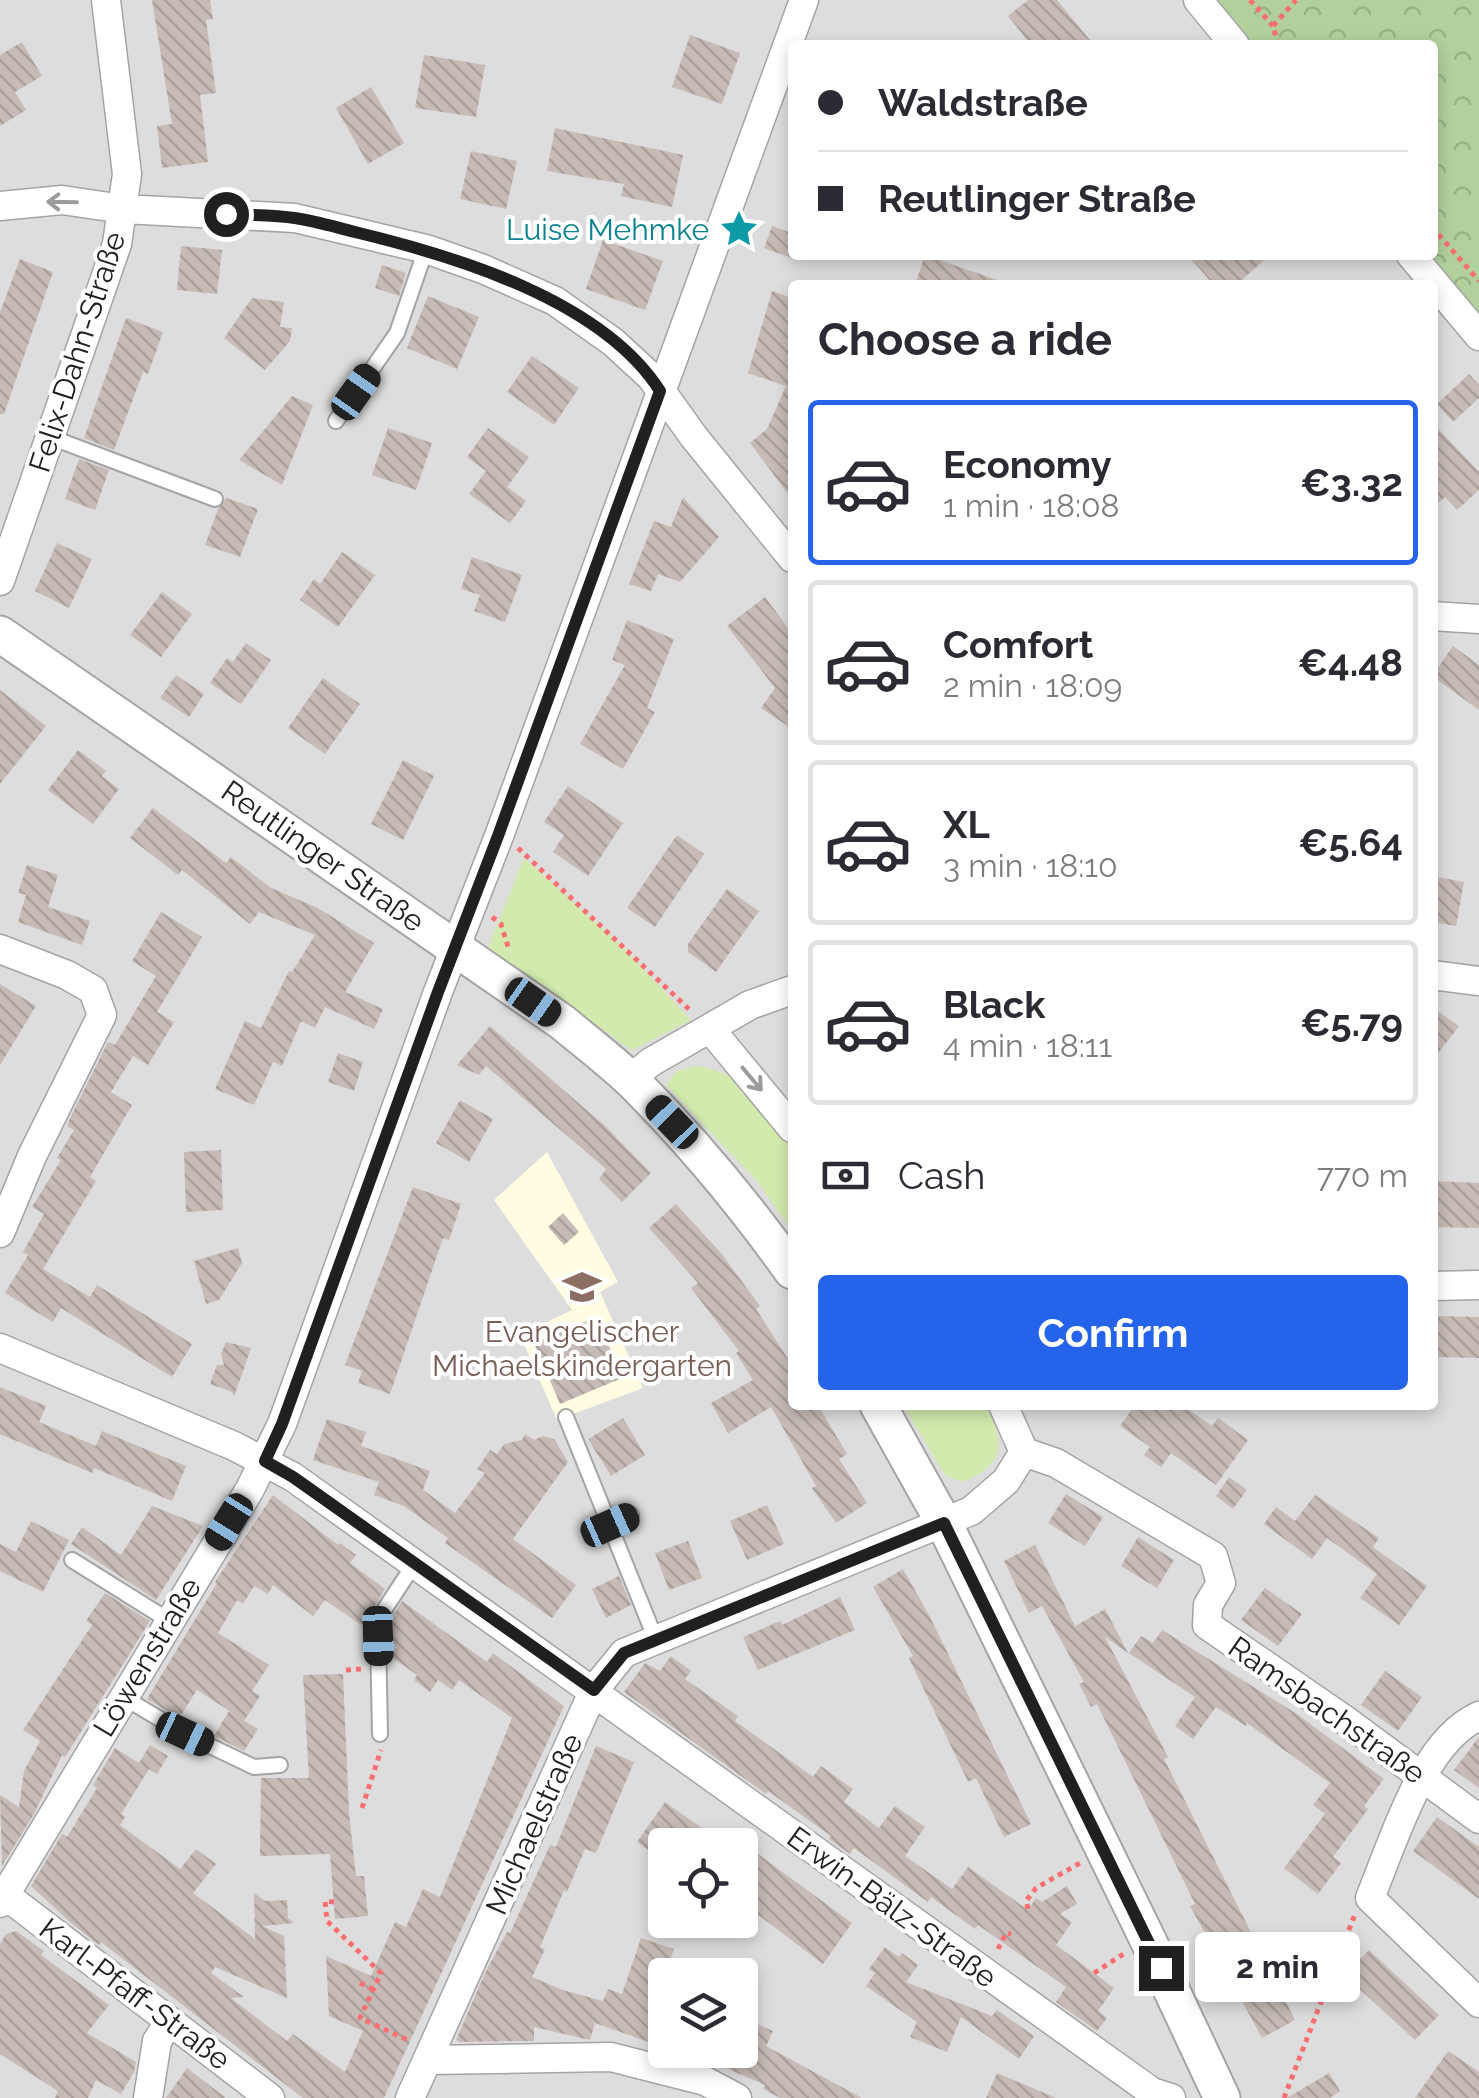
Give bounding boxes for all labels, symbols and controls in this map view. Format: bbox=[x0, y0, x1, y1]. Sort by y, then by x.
text: Waldstraße bbox=[878, 80, 1088, 125]
text: Reutlinger Straße bbox=[878, 176, 1196, 221]
route start bbox=[204, 192, 249, 237]
one-way arrow bbox=[46, 193, 78, 212]
place icon: Luise Mehmke bbox=[718, 208, 760, 250]
place label: Luise Mehmke bbox=[506, 212, 709, 247]
street label: Felix-Dahn-Straße bbox=[22, 227, 132, 477]
text: Choose a ride bbox=[818, 313, 1112, 366]
car bbox=[327, 359, 385, 425]
icon: car bbox=[823, 438, 913, 528]
text: Economy bbox=[943, 442, 1112, 487]
text: €3.32 bbox=[1300, 460, 1403, 505]
text: 1 min · 18:08 bbox=[943, 487, 1120, 524]
icon: car bbox=[823, 618, 913, 708]
text: Comfort bbox=[943, 622, 1093, 667]
text: €4.48 bbox=[1298, 640, 1403, 685]
text: 2 min · 18:09 bbox=[943, 667, 1122, 704]
street label: Reutlinger Straße bbox=[215, 773, 431, 939]
icon: car bbox=[823, 798, 913, 888]
text: XL bbox=[943, 802, 990, 847]
text: €5.64 bbox=[1298, 820, 1403, 865]
text: 3 min · 18:10 bbox=[943, 847, 1118, 884]
car bbox=[500, 973, 566, 1031]
icon: car bbox=[823, 978, 913, 1068]
text: Black bbox=[943, 982, 1045, 1027]
text: €5.79 bbox=[1300, 1000, 1403, 1045]
text: 4 min · 18:11 bbox=[943, 1027, 1112, 1064]
one-way arrow bbox=[741, 1066, 763, 1092]
car bbox=[640, 1090, 704, 1154]
icon: cash bbox=[818, 1148, 873, 1203]
text: Cash bbox=[898, 1153, 985, 1198]
text: 770 m bbox=[1317, 1157, 1408, 1194]
school or university icon: Evangelischer Michaelskindergarten bbox=[561, 1266, 603, 1308]
button: Confirm bbox=[818, 1275, 1408, 1390]
place label: Evangelischer Michaelskindergarten bbox=[432, 1314, 732, 1383]
car bbox=[200, 1489, 258, 1555]
car bbox=[576, 1499, 644, 1551]
street label: Löwenstraße bbox=[86, 1571, 208, 1743]
car bbox=[362, 1605, 394, 1667]
street label: Ramsbachstraße bbox=[1222, 1629, 1432, 1791]
car bbox=[151, 1708, 219, 1760]
street label: Michaelstraße bbox=[478, 1728, 590, 1920]
street label: Erwin-Bälz-Straße bbox=[781, 1819, 1003, 1995]
map controls bbox=[648, 1828, 758, 2068]
button: locate bbox=[648, 1828, 758, 1938]
street label: Karl-Pfaff-Straße bbox=[33, 1911, 237, 2077]
callout: 2 min bbox=[1196, 1933, 1361, 2003]
route end bbox=[1139, 1946, 1184, 1991]
text: 2 min bbox=[1236, 1948, 1319, 1985]
button: layers bbox=[648, 1958, 758, 2068]

